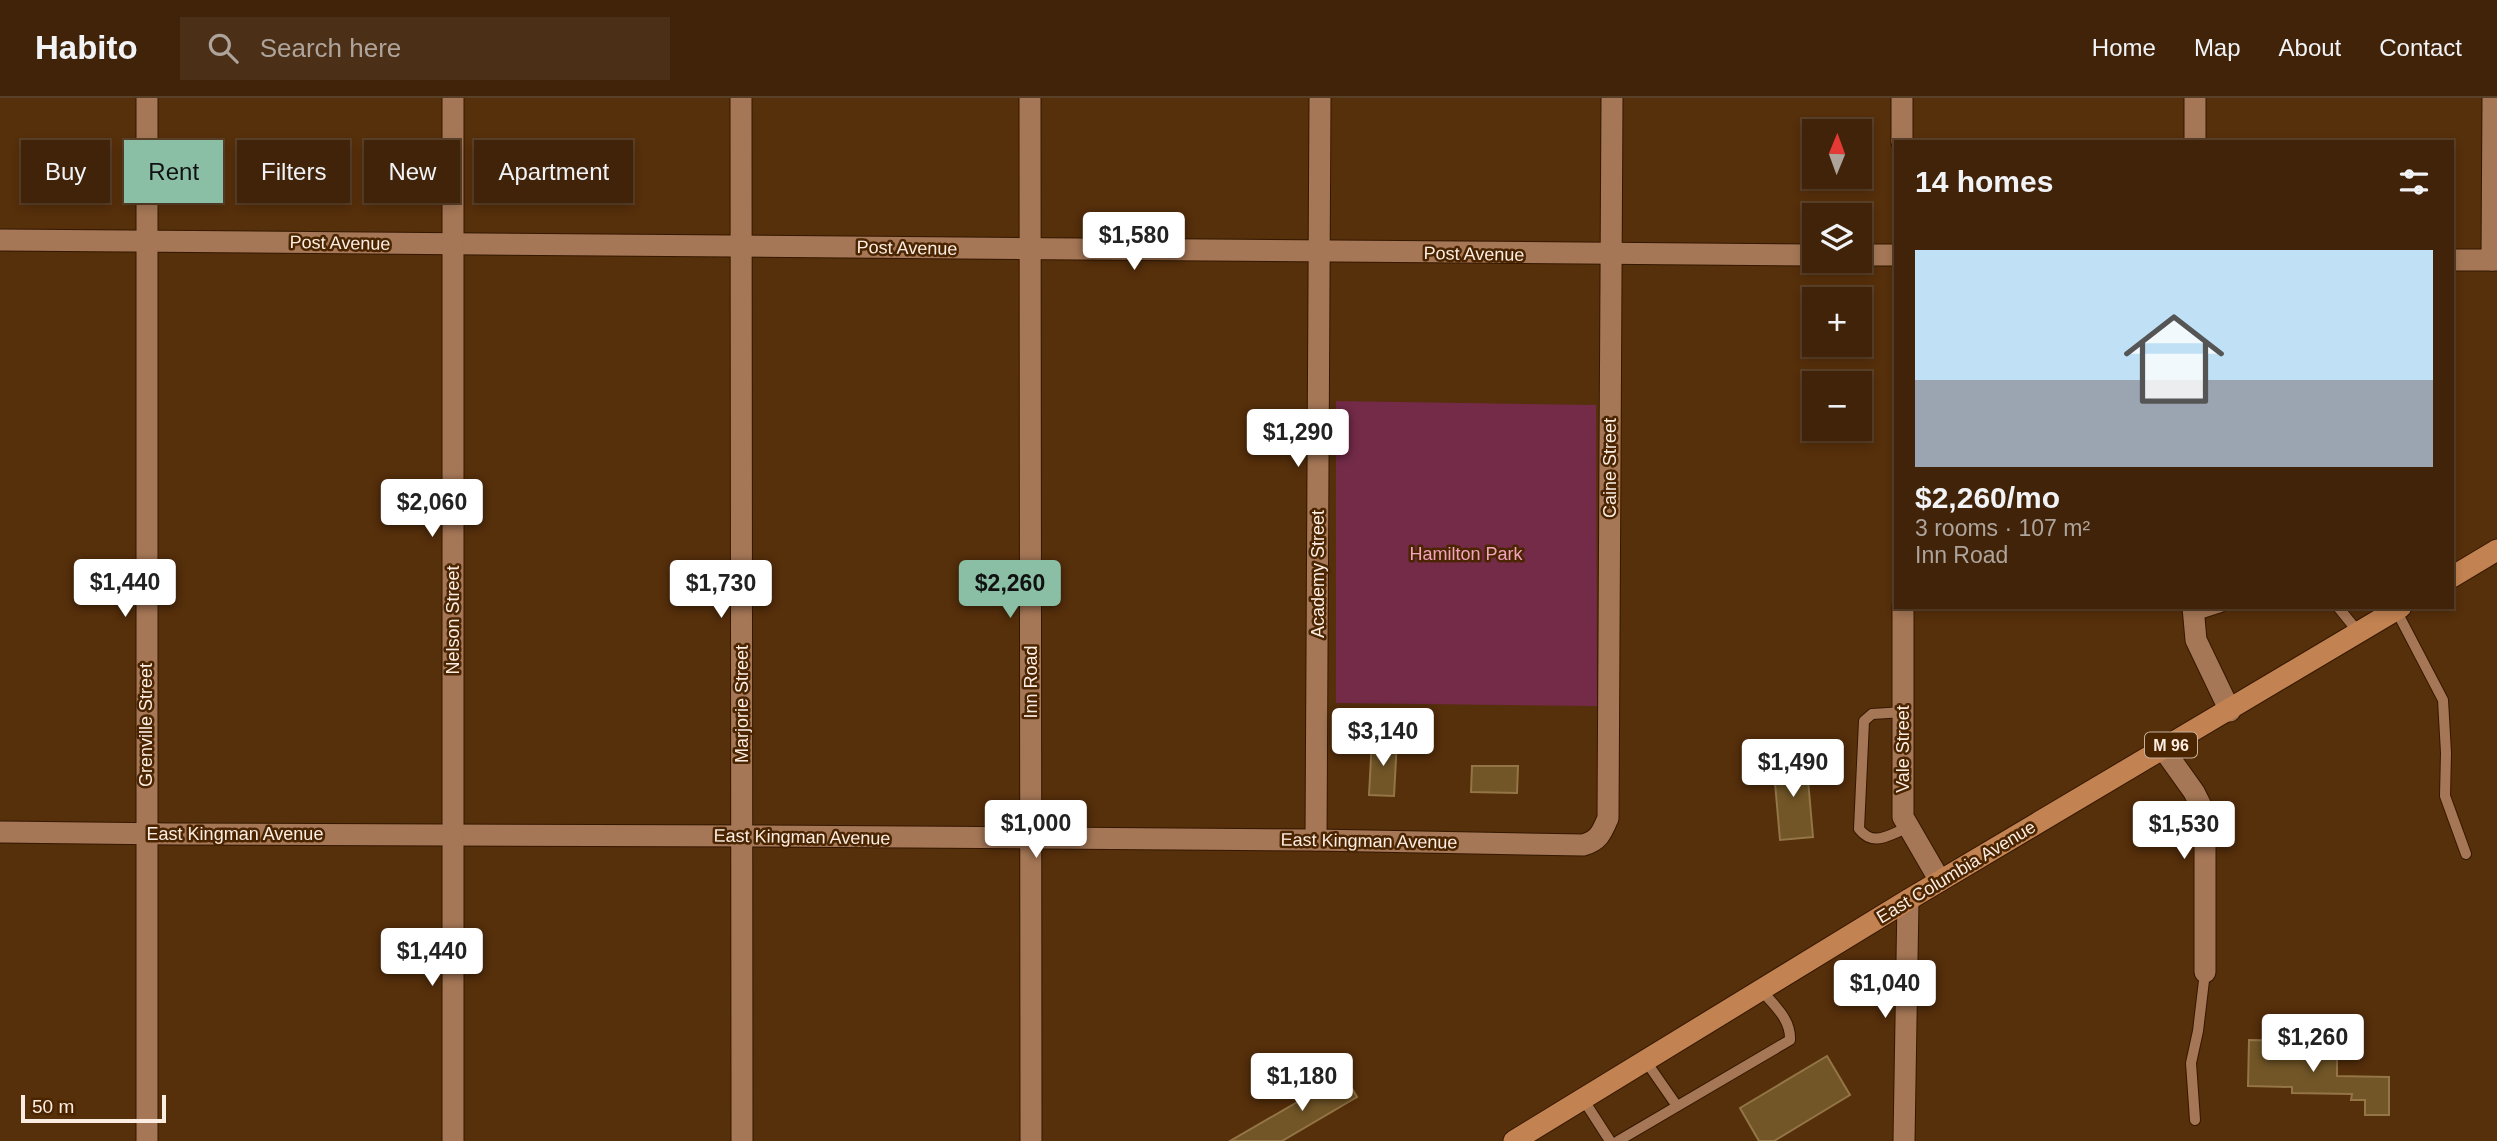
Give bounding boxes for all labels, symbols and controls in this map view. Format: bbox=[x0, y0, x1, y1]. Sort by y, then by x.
search box bbox=[180, 17, 670, 80]
text: Habito bbox=[35, 29, 138, 66]
icon: search bbox=[204, 29, 242, 67]
text: Search here bbox=[260, 33, 401, 63]
text: Home bbox=[2092, 34, 2156, 61]
text: Map bbox=[2194, 34, 2241, 61]
text: About bbox=[2279, 34, 2341, 61]
text: Contact bbox=[2379, 34, 2462, 61]
north arrow bbox=[1802, 119, 1872, 189]
map controls bbox=[1802, 119, 1872, 441]
chip: Buy bbox=[21, 140, 110, 203]
chip: Rent bbox=[124, 140, 223, 203]
chip: Filters bbox=[237, 140, 350, 203]
chip: New bbox=[364, 140, 460, 203]
chip: Apartment bbox=[474, 140, 633, 203]
icon: filters bbox=[2395, 163, 2433, 201]
text: 14 homes bbox=[1915, 165, 2053, 198]
button: layers bbox=[1802, 203, 1872, 273]
pin: $1,580 bbox=[1077, 212, 1191, 272]
text: $1,580 bbox=[1099, 222, 1169, 248]
street label: Post Avenue bbox=[289, 232, 391, 254]
street label: Post Avenue bbox=[856, 237, 958, 259]
street label: Post Avenue bbox=[1423, 243, 1525, 265]
button: + bbox=[1802, 287, 1872, 357]
icon: home bbox=[2111, 296, 2237, 422]
button: − bbox=[1802, 371, 1872, 441]
pin: $1,290 bbox=[1241, 410, 1355, 469]
street label: Caine Street bbox=[1600, 418, 1620, 518]
text: $1,290 bbox=[1263, 419, 1333, 445]
pin: $2,060 bbox=[375, 480, 489, 539]
text: $2,260/mo bbox=[1915, 481, 2060, 514]
text: $2,060 bbox=[397, 489, 467, 515]
street label: Academy Street bbox=[1308, 510, 1328, 638]
text: 3 rooms · 107 m² bbox=[1915, 515, 2090, 541]
text: Inn Road bbox=[1915, 542, 2008, 568]
park label: Hamilton Park bbox=[1409, 544, 1524, 564]
pin: $1,440 bbox=[68, 560, 182, 619]
pin: $1,730 bbox=[664, 560, 778, 620]
pin: $2,260 bbox=[953, 560, 1067, 620]
street label: Nelson Street bbox=[443, 565, 463, 675]
text: $1,440 bbox=[90, 569, 160, 595]
text: $1,730 bbox=[686, 570, 756, 596]
text: $2,260 bbox=[975, 570, 1045, 596]
street label: Marjorie Street bbox=[732, 645, 752, 763]
street label: Inn Road bbox=[1021, 645, 1041, 719]
street label: Grenville Street bbox=[136, 663, 156, 787]
street label: Vale Street bbox=[1893, 705, 1913, 793]
pin: $3,140 bbox=[1326, 708, 1440, 768]
text: $3,140 bbox=[1348, 718, 1418, 744]
road number: M 96 bbox=[2145, 732, 2197, 758]
pin: $1,490 bbox=[1736, 740, 1850, 799]
text: $1,490 bbox=[1758, 749, 1828, 775]
pin: $1,000 bbox=[979, 800, 1093, 860]
pin: $1,530 bbox=[2127, 802, 2241, 861]
text: $1,000 bbox=[1001, 810, 1071, 836]
text: $1,530 bbox=[2149, 811, 2219, 837]
street label: East Columbia Avenue bbox=[1873, 817, 2039, 927]
street label: East Kingman Avenue bbox=[147, 824, 323, 844]
street label: East Kingman Avenue bbox=[713, 825, 891, 849]
street label: East Kingman Avenue bbox=[1280, 829, 1458, 853]
pin: $1,440 bbox=[375, 928, 489, 988]
text: $1,440 bbox=[397, 938, 467, 964]
pin: $1,040 bbox=[1828, 960, 1942, 1020]
text: $1,040 bbox=[1850, 970, 1920, 996]
pin: $1,260 bbox=[2256, 1014, 2370, 1074]
text: $1,260 bbox=[2278, 1024, 2348, 1050]
pin: $1,180 bbox=[1245, 1054, 1359, 1113]
text: $1,180 bbox=[1267, 1063, 1337, 1089]
scale bar bbox=[21, 1092, 166, 1124]
text: 50 m bbox=[32, 1096, 74, 1117]

